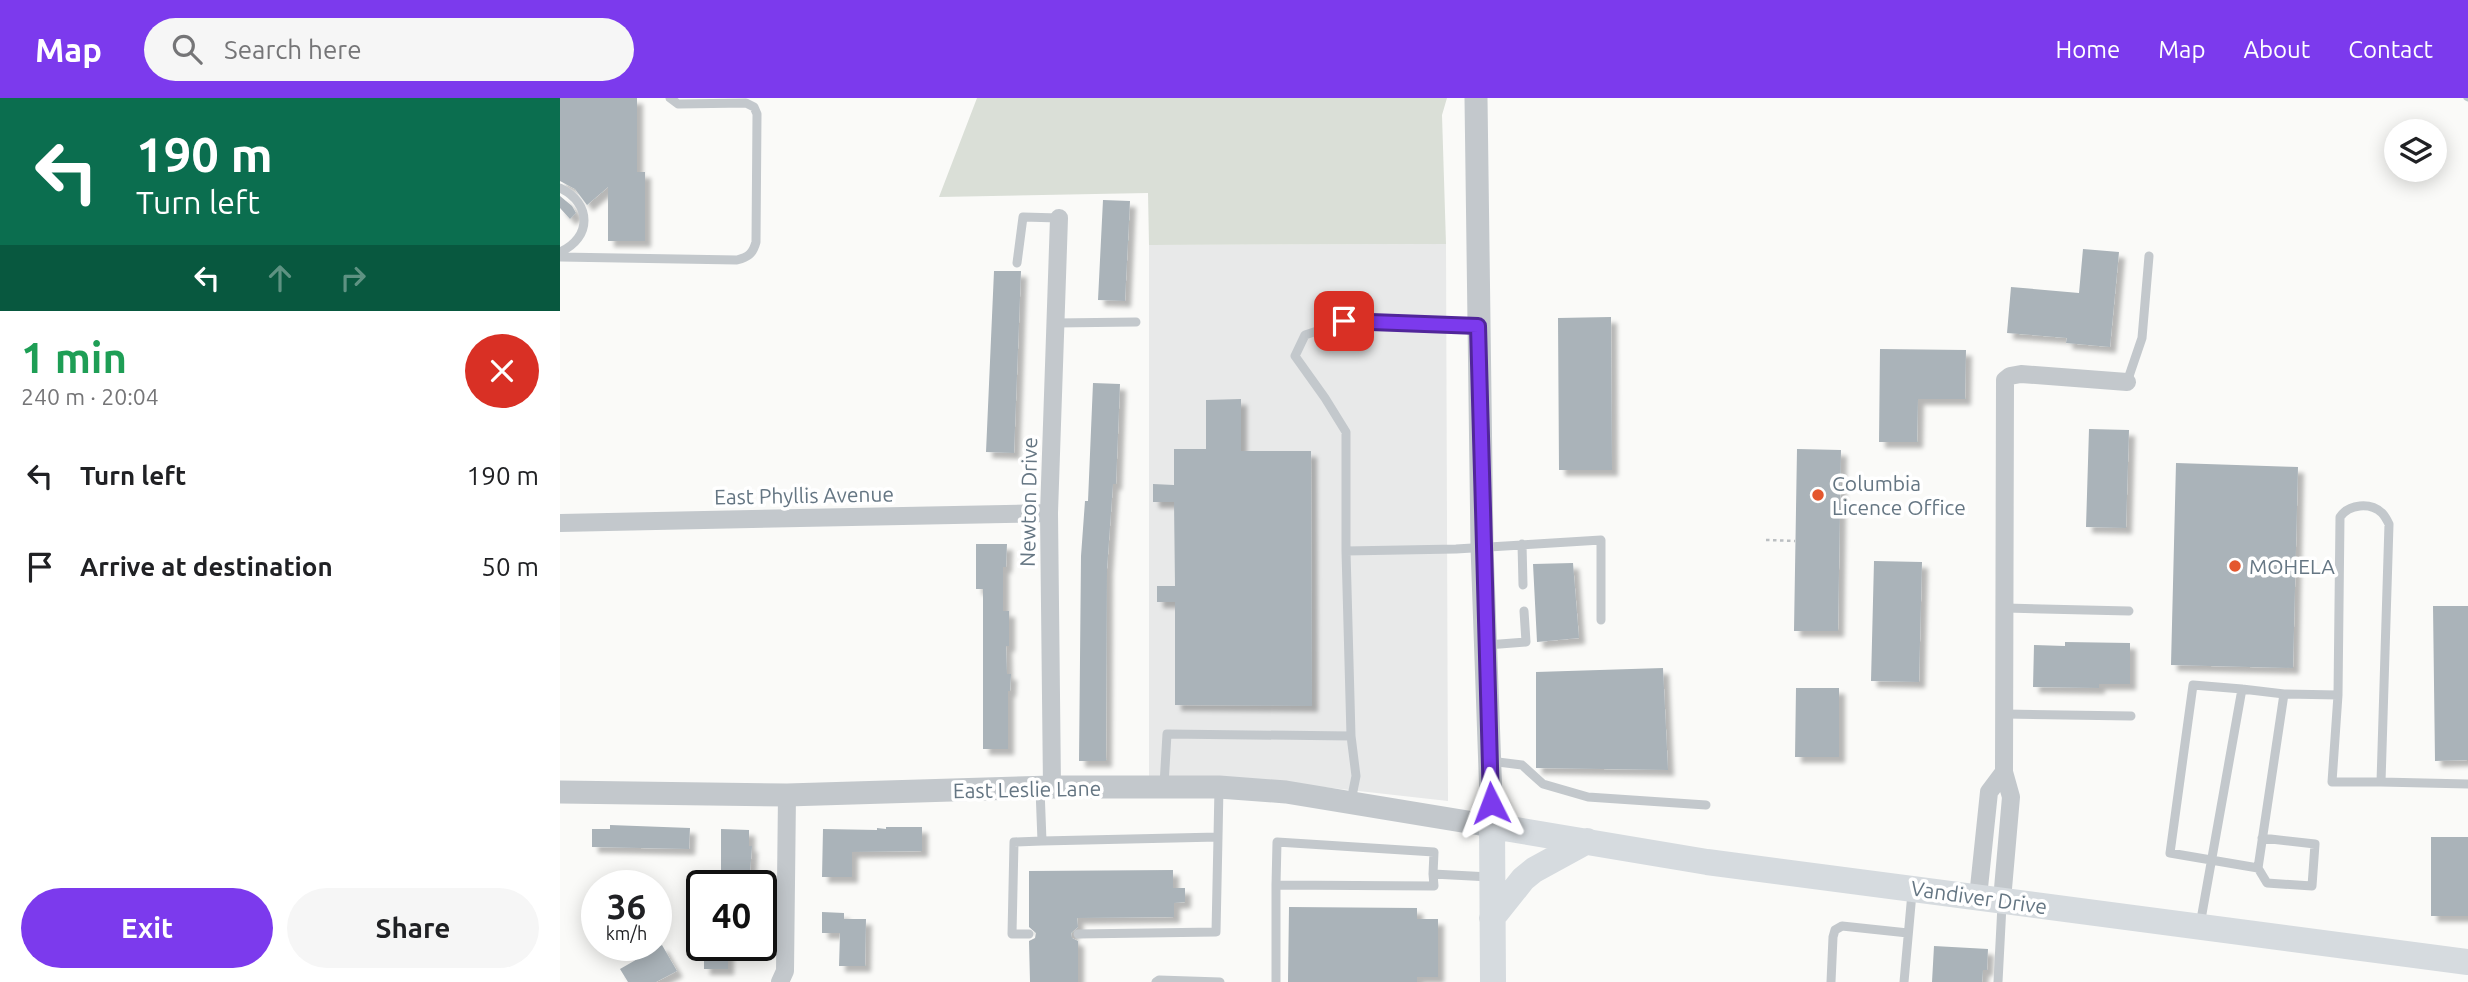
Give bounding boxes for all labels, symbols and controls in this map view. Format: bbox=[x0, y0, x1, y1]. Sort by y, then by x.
search box bbox=[144, 18, 634, 81]
icon: search bbox=[168, 30, 206, 68]
text: Map bbox=[35, 31, 102, 68]
text: Search here bbox=[224, 35, 362, 64]
text: Home bbox=[2055, 36, 2120, 63]
text: Map bbox=[2158, 36, 2205, 63]
text: About bbox=[2243, 36, 2310, 63]
text: Contact bbox=[2348, 36, 2433, 63]
map controls bbox=[2384, 119, 2447, 182]
button: layers bbox=[2384, 119, 2447, 182]
icon: left bbox=[21, 126, 112, 217]
text: 190 m bbox=[136, 126, 273, 181]
text: Turn left bbox=[136, 184, 260, 220]
icon: left bbox=[188, 259, 226, 297]
icon: ahead bbox=[261, 259, 299, 297]
icon: right bbox=[334, 259, 372, 297]
pin bbox=[1314, 291, 1374, 351]
icon: arrive bbox=[1325, 302, 1363, 340]
text: 1 min bbox=[21, 334, 127, 381]
button: close bbox=[465, 334, 539, 408]
text: 240 m · 20:04 bbox=[21, 384, 159, 409]
street label: Newton Drive bbox=[1015, 437, 1041, 567]
icon: left bbox=[21, 457, 59, 495]
text: Turn left bbox=[80, 461, 186, 490]
text: 190 m bbox=[467, 461, 539, 490]
place label: Columbia Licence Office bbox=[1832, 471, 1966, 519]
street label: East Phyllis Avenue bbox=[714, 481, 894, 509]
marker: Columbia Licence Office bbox=[1810, 487, 1826, 503]
icon: arrive bbox=[21, 548, 59, 586]
text: Arrive at destination bbox=[80, 552, 333, 581]
text: 50 m bbox=[481, 552, 539, 581]
place label: MOHELA bbox=[2249, 554, 2335, 578]
marker: MOHELA bbox=[2227, 558, 2243, 574]
position arrow bbox=[1454, 766, 1528, 840]
street label: East Leslie Lane bbox=[953, 776, 1101, 802]
speed limit sign: 40 bbox=[686, 870, 777, 961]
street label: Vandiver Drive bbox=[1909, 876, 2049, 918]
text: 36 bbox=[607, 886, 646, 926]
button: Exit bbox=[21, 888, 273, 968]
button: Share bbox=[287, 888, 539, 968]
text: km/h bbox=[606, 923, 647, 943]

